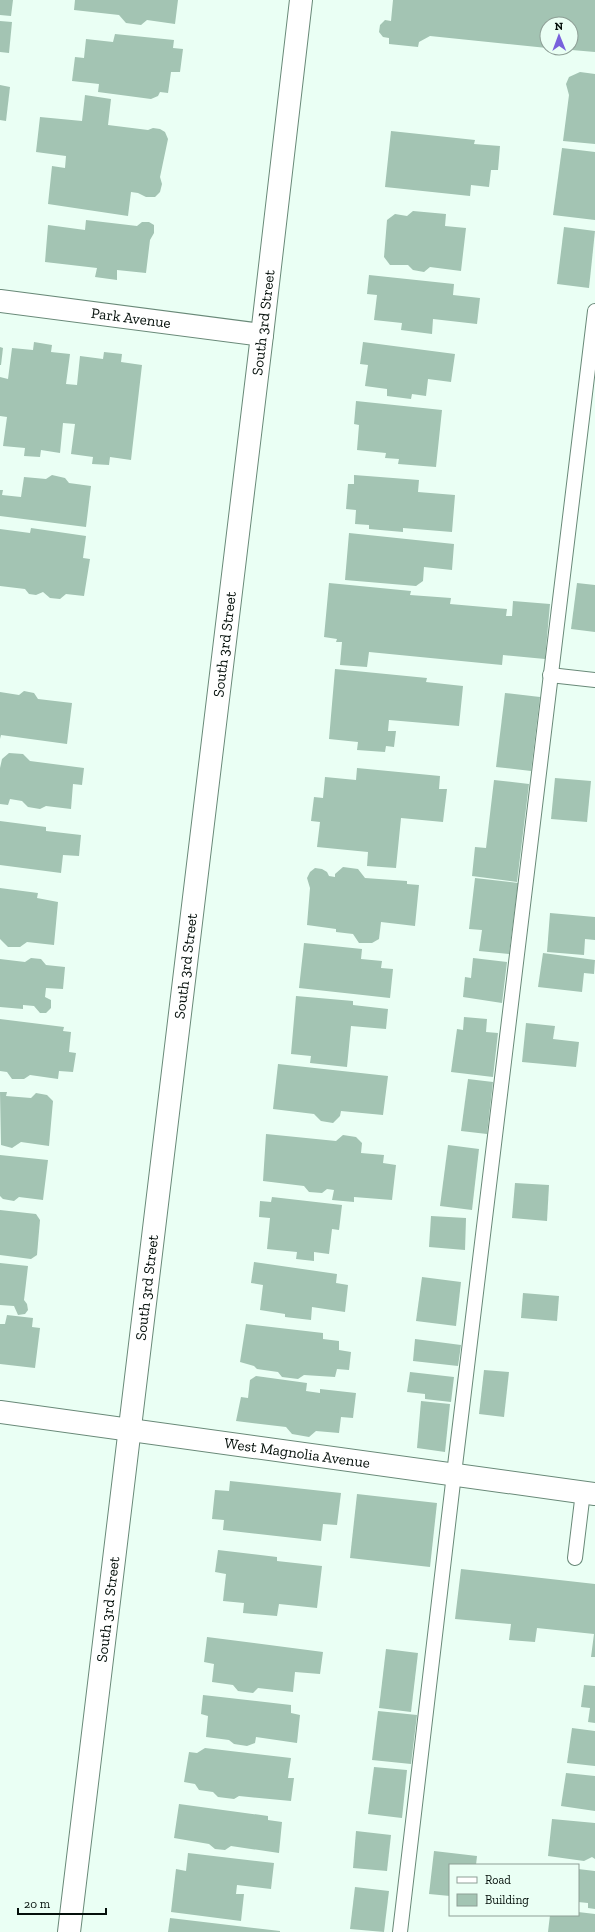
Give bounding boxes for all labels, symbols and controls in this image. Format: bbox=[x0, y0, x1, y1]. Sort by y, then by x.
north arrow bbox=[539, 16, 579, 56]
text: N bbox=[555, 20, 564, 33]
street label: South 3rd Street bbox=[248, 268, 279, 377]
street label: Park Avenue bbox=[90, 304, 172, 332]
street label: South 3rd Street bbox=[209, 590, 240, 698]
street label: South 3rd Street bbox=[170, 912, 201, 1020]
street label: South 3rd Street bbox=[132, 1233, 162, 1342]
street label: West Magnolia Avenue bbox=[223, 1434, 371, 1472]
street label: South 3rd Street bbox=[93, 1555, 123, 1663]
legend bbox=[449, 1864, 579, 1916]
text: Road bbox=[485, 1873, 511, 1887]
scale bar bbox=[18, 1890, 106, 1916]
text: Building bbox=[485, 1893, 529, 1907]
text: 20 m bbox=[24, 1897, 51, 1911]

